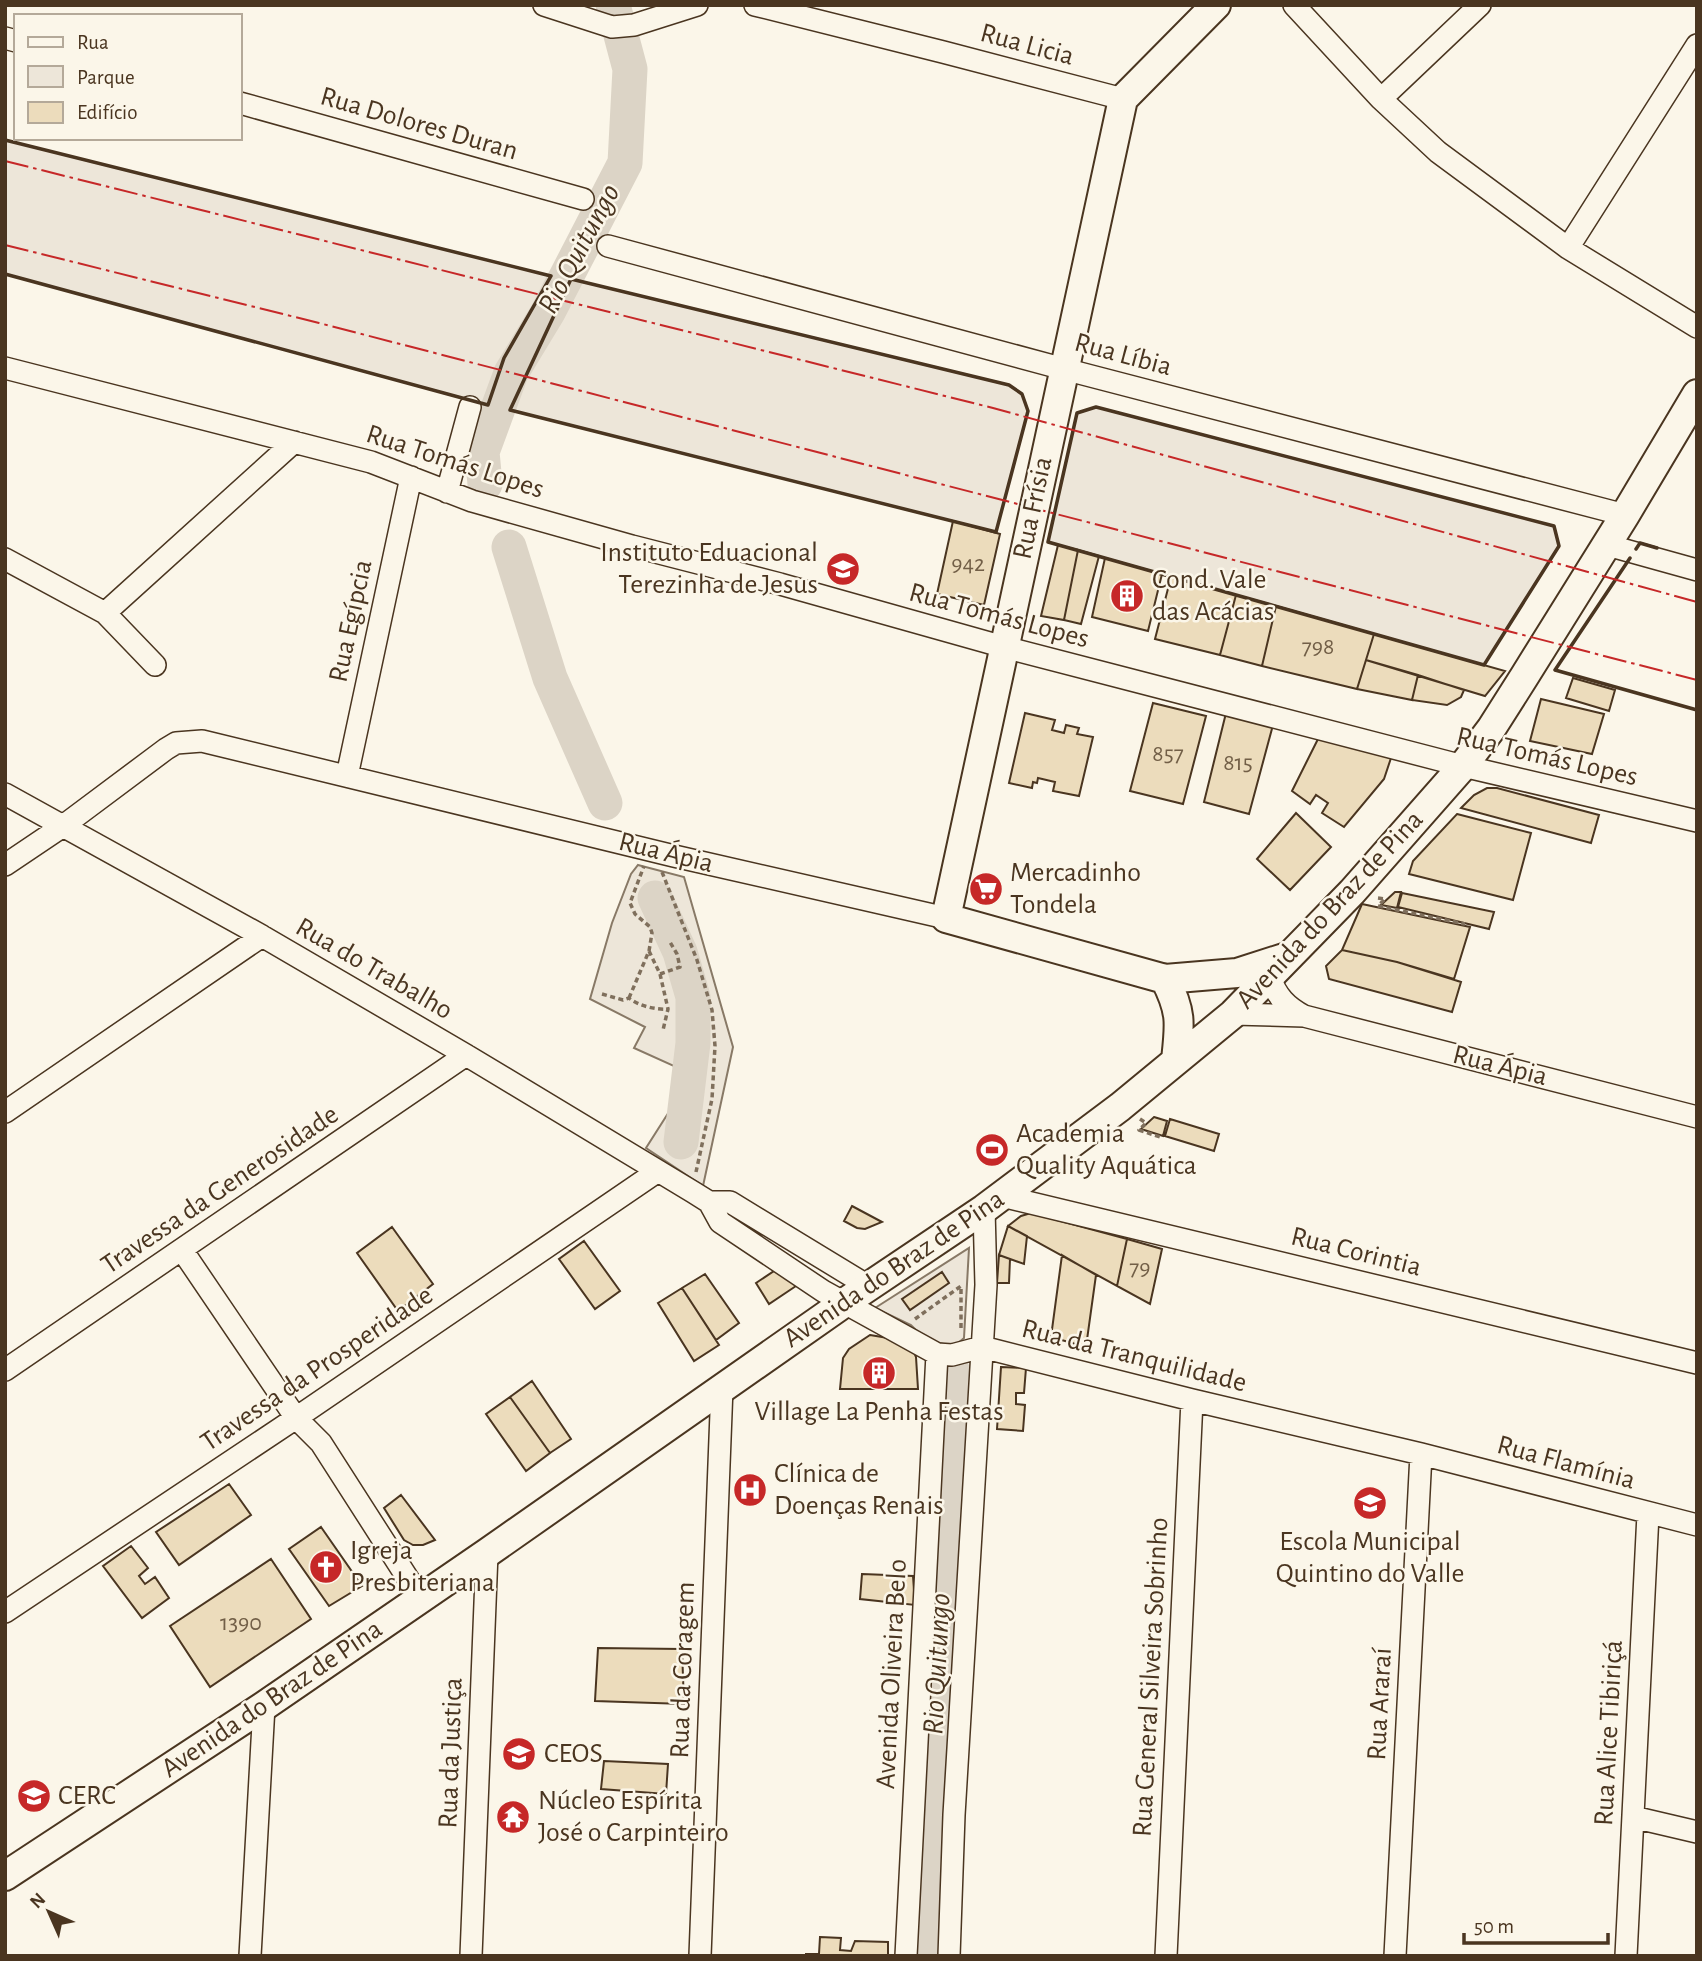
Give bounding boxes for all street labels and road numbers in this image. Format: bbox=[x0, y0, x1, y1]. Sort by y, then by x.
street label: Rua Licia bbox=[977, 19, 1077, 71]
street label: Rua Dolores Duran bbox=[317, 82, 521, 166]
street label: Rua Líbia bbox=[1071, 329, 1175, 381]
street label: Rua Tomás Lopes bbox=[363, 420, 547, 504]
street label: Rua Frísia bbox=[1009, 454, 1058, 562]
street label: Rua Egípcia bbox=[324, 557, 378, 685]
street label: Rua Tomás Lopes bbox=[906, 579, 1092, 653]
street label: Rua Tomás Lopes bbox=[1454, 723, 1640, 791]
street label: Avenida do Braz de Pina bbox=[1231, 806, 1429, 1014]
street label: Rua Ápia bbox=[616, 825, 717, 878]
street label: Rua do Trabalho bbox=[291, 913, 457, 1025]
street label: Rua Ápia bbox=[1450, 1038, 1551, 1091]
street label: Travessa da Generosidade bbox=[96, 1100, 344, 1280]
street label: Avenida do Braz de Pina bbox=[779, 1185, 1009, 1353]
street label: Rua Corintia bbox=[1288, 1222, 1424, 1282]
street label: Travessa da Prosperidade bbox=[196, 1281, 438, 1457]
street label: Rua da Tranquilidade bbox=[1019, 1315, 1249, 1397]
street label: Rua Flamínia bbox=[1494, 1431, 1638, 1495]
street label: Rua General Silveira Sobrinho bbox=[1129, 1516, 1173, 1838]
street label: Avenida Oliveira Belo bbox=[872, 1558, 912, 1790]
street label: Rua da Coragem bbox=[666, 1581, 700, 1759]
street label: Avenida do Braz de Pina bbox=[157, 1615, 387, 1783]
street label: Rua Alice Tibiriçá bbox=[1590, 1639, 1628, 1827]
street label: Rua Araraí bbox=[1363, 1647, 1397, 1761]
street label: Rua da Justiça bbox=[434, 1677, 468, 1829]

